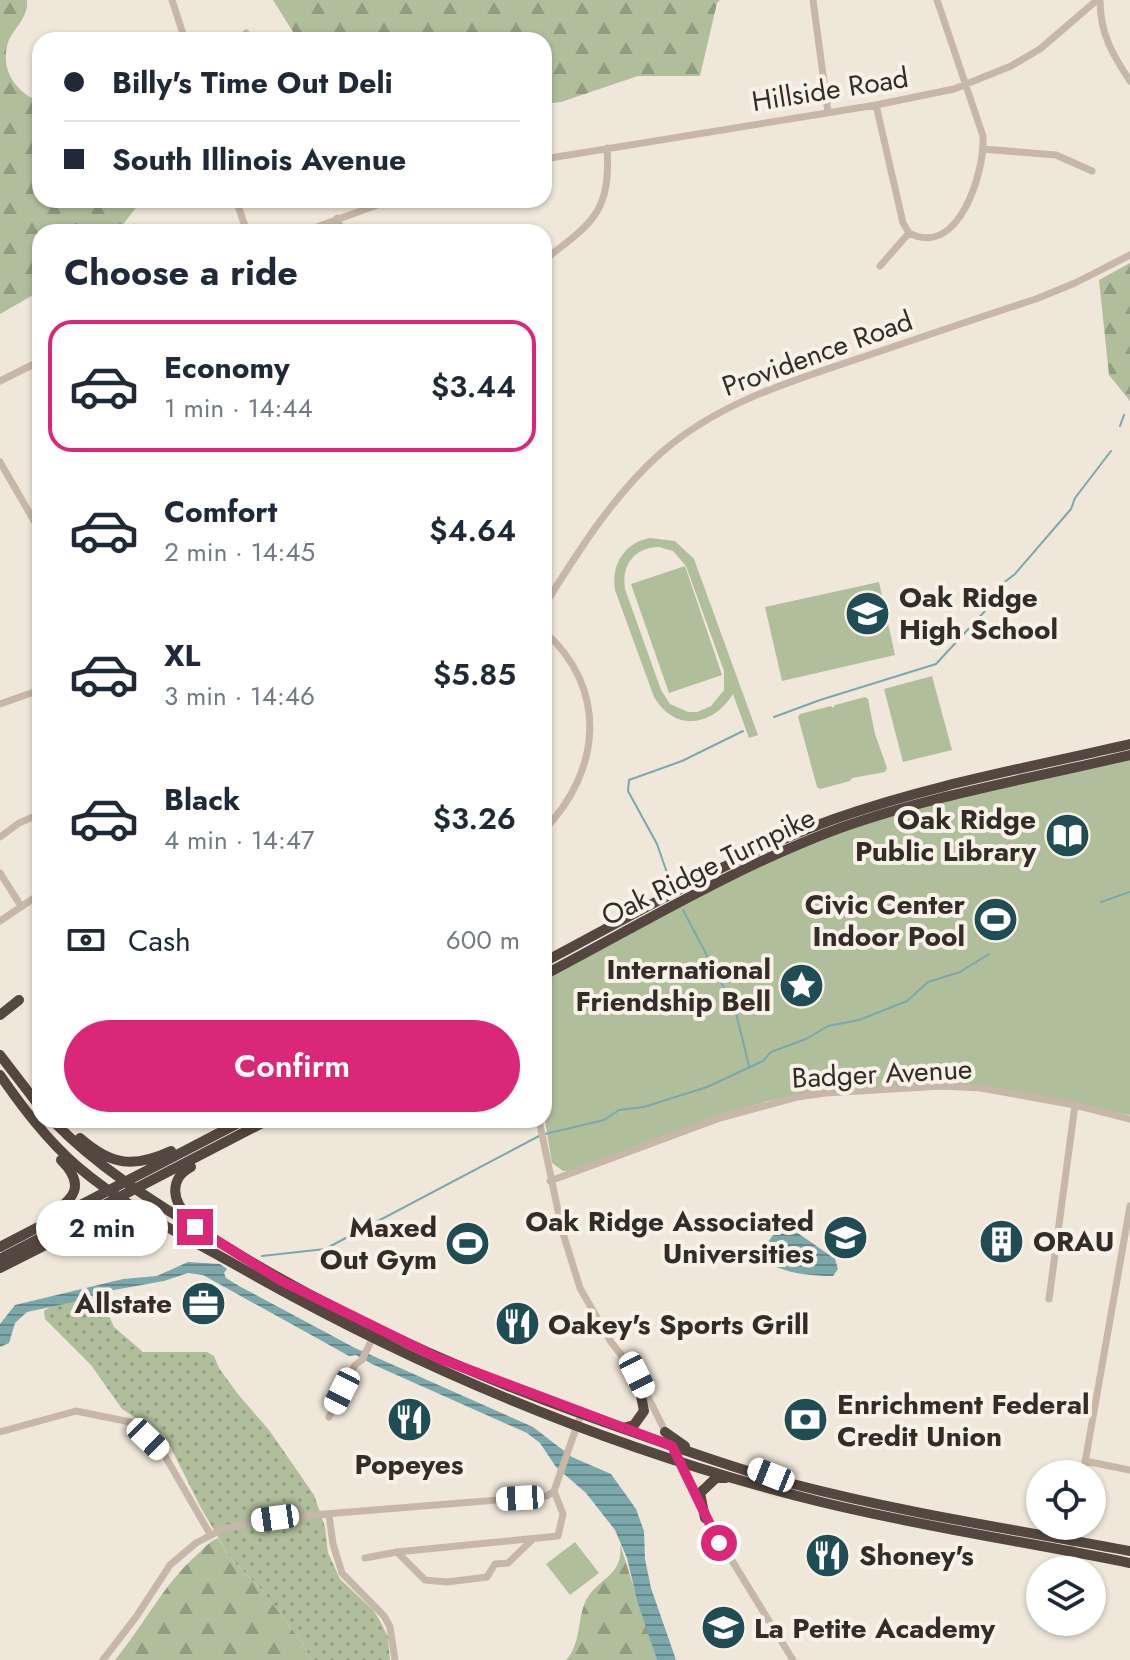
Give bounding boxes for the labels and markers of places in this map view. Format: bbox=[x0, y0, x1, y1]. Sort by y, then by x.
place label: Oak Ridge High School bbox=[899, 577, 1058, 650]
school or university icon: Oak Ridge High School bbox=[844, 589, 892, 637]
place label: Oak Ridge Public Library bbox=[855, 799, 1036, 872]
library icon: Oak Ridge Public Library bbox=[1043, 811, 1091, 859]
place label: Civic Center Indoor Pool bbox=[805, 884, 965, 957]
sports icon: Civic Center Indoor Pool bbox=[972, 896, 1020, 944]
place label: International Friendship Bell bbox=[576, 949, 771, 1022]
place icon: International Friendship Bell bbox=[778, 961, 826, 1009]
place label: Oak Ridge Associated Universities bbox=[525, 1201, 814, 1274]
place label: Maxed Out Gym bbox=[320, 1207, 437, 1280]
school or university icon: Oak Ridge Associated Universities bbox=[821, 1213, 869, 1261]
building icon: ORAU bbox=[978, 1217, 1026, 1265]
sports icon: Maxed Out Gym bbox=[444, 1219, 492, 1267]
place label: ORAU bbox=[1033, 1221, 1114, 1262]
office icon: Allstate bbox=[179, 1279, 227, 1327]
place label: Allstate bbox=[74, 1283, 172, 1324]
restaurant icon: Oakey's Sports Grill bbox=[493, 1300, 541, 1348]
place label: Oakey's Sports Grill bbox=[548, 1304, 809, 1345]
place label: Enrichment Federal Credit Union bbox=[837, 1384, 1090, 1457]
restaurant icon: Popeyes bbox=[385, 1395, 433, 1443]
bank icon: Enrichment Federal Credit Union bbox=[782, 1396, 830, 1444]
place label: Popeyes bbox=[354, 1444, 464, 1485]
restaurant icon: Shoney's bbox=[804, 1531, 852, 1579]
place label: Shoney's bbox=[859, 1535, 974, 1576]
school or university icon: La Petite Academy bbox=[699, 1604, 747, 1652]
place label: La Petite Academy bbox=[754, 1608, 996, 1649]

